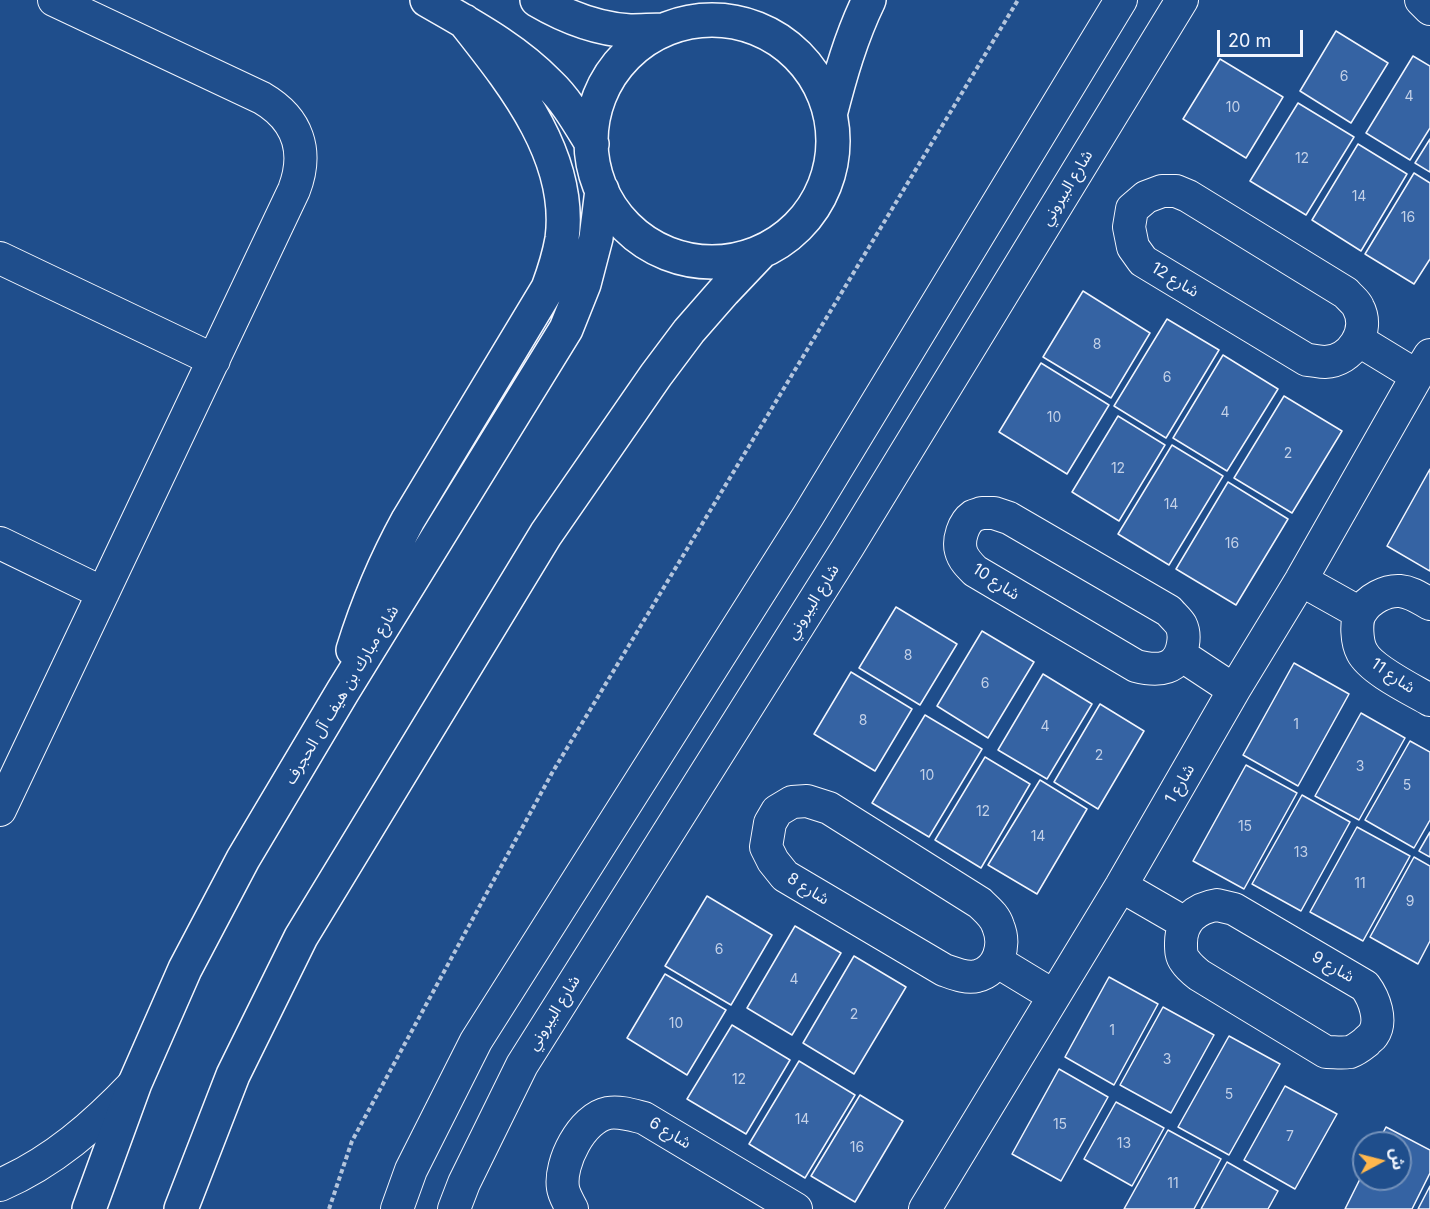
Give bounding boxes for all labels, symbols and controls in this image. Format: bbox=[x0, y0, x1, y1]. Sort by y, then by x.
scale bar bbox=[1220, 18, 1306, 56]
text: 20 m bbox=[1228, 30, 1271, 51]
house number: 6 bbox=[1340, 69, 1348, 85]
house number: 4 bbox=[1404, 89, 1414, 105]
house number: 10 bbox=[1226, 100, 1240, 116]
street label: شارع البيروني bbox=[1037, 147, 1097, 229]
house number: 12 bbox=[1295, 151, 1309, 167]
house number: 14 bbox=[1352, 189, 1366, 205]
house number: 16 bbox=[1401, 210, 1415, 226]
street label: شارع 12 bbox=[1148, 258, 1202, 302]
house number: 8 bbox=[1093, 337, 1101, 353]
house number: 6 bbox=[1163, 370, 1171, 386]
house number: 4 bbox=[1220, 405, 1230, 421]
house number: 10 bbox=[1047, 410, 1061, 426]
house number: 2 bbox=[1284, 446, 1292, 462]
house number: 12 bbox=[1111, 461, 1125, 477]
house number: 14 bbox=[1164, 497, 1178, 513]
house number: 16 bbox=[1225, 536, 1239, 552]
street label: شارع 10 bbox=[969, 560, 1023, 604]
street label: شارع البيروني bbox=[782, 561, 844, 643]
street label: شارع مبارك بن هيف آل الحجرف bbox=[281, 602, 403, 788]
house number: 8 bbox=[904, 648, 912, 664]
street label: شارع 11 bbox=[1367, 654, 1419, 698]
house number: 6 bbox=[981, 676, 989, 692]
house number: 8 bbox=[859, 713, 867, 729]
house number: 1 bbox=[1293, 717, 1299, 733]
house number: 4 bbox=[1040, 719, 1050, 735]
house number: 2 bbox=[1095, 748, 1103, 764]
house number: 3 bbox=[1356, 759, 1364, 775]
street label: شارع 1 bbox=[1161, 761, 1199, 807]
house number: 10 bbox=[920, 768, 934, 784]
house number: 5 bbox=[1403, 778, 1411, 794]
house number: 12 bbox=[976, 804, 990, 820]
house number: 15 bbox=[1238, 819, 1252, 835]
house number: 14 bbox=[1031, 829, 1045, 845]
house number: 13 bbox=[1294, 845, 1308, 861]
street label: شارع 8 bbox=[784, 869, 832, 909]
house number: 11 bbox=[1354, 876, 1366, 892]
house number: 9 bbox=[1406, 894, 1414, 910]
house number: 6 bbox=[715, 942, 723, 958]
street label: شارع 9 bbox=[1308, 947, 1358, 987]
street label: شارع البيروني bbox=[523, 972, 585, 1054]
house number: 4 bbox=[789, 972, 799, 988]
house number: 2 bbox=[850, 1007, 858, 1023]
house number: 10 bbox=[669, 1016, 683, 1032]
house number: 1 bbox=[1109, 1023, 1115, 1039]
house number: 3 bbox=[1163, 1052, 1171, 1068]
house number: 12 bbox=[732, 1072, 746, 1088]
house number: 5 bbox=[1225, 1087, 1233, 1103]
house number: 14 bbox=[795, 1112, 809, 1128]
street label: شارع 6 bbox=[646, 1113, 694, 1153]
house number: 15 bbox=[1053, 1117, 1067, 1133]
house number: 7 bbox=[1286, 1129, 1294, 1145]
north arrow bbox=[1352, 1131, 1412, 1191]
house number: 13 bbox=[1117, 1136, 1131, 1152]
house number: 16 bbox=[850, 1140, 864, 1156]
text: ش bbox=[1387, 1147, 1409, 1171]
house number: 11 bbox=[1167, 1176, 1179, 1192]

